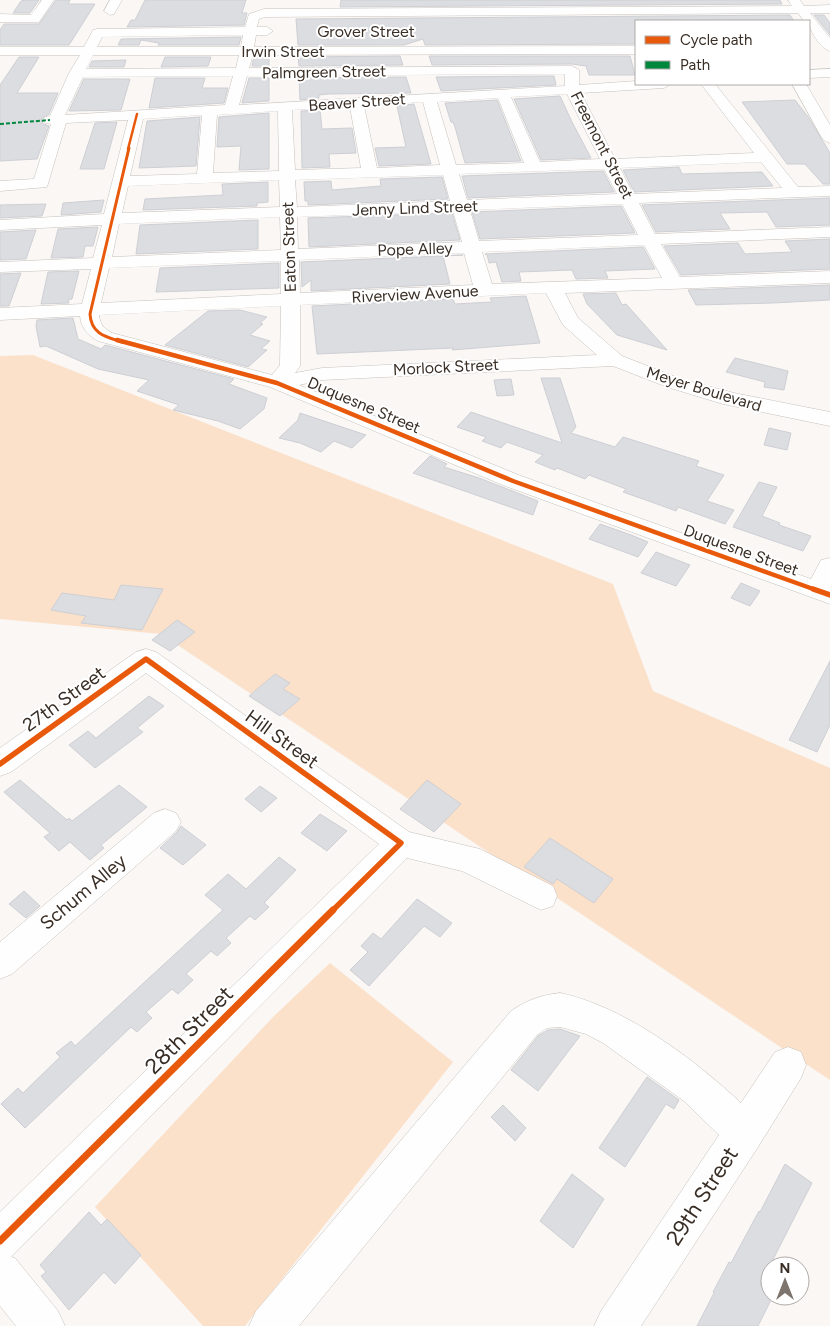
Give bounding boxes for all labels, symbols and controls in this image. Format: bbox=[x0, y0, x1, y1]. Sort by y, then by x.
legend bbox=[635, 20, 810, 85]
street label: Grover Street bbox=[317, 22, 415, 41]
text: Cycle path bbox=[680, 31, 752, 49]
street label: Irwin Street bbox=[241, 42, 325, 61]
text: Path bbox=[680, 56, 710, 74]
street label: Palmgreen Street bbox=[262, 61, 386, 83]
street label: Freemont Street bbox=[567, 88, 637, 202]
street label: Beaver Street bbox=[308, 89, 406, 115]
street label: Jenny Lind Street bbox=[352, 196, 478, 220]
street label: Eaton Street bbox=[278, 201, 300, 293]
street label: Pope Alley bbox=[377, 238, 454, 260]
street label: Riverview Avenue bbox=[351, 281, 479, 307]
street label: Morlock Street bbox=[392, 355, 500, 379]
street label: Meyer Boulevard bbox=[644, 362, 764, 416]
street label: Duquesne Street bbox=[305, 373, 423, 437]
street label: Duquesne Street bbox=[681, 520, 801, 580]
street label: 27th Street bbox=[18, 661, 110, 737]
street label: Hill Street bbox=[241, 705, 323, 773]
street label: Schum Alley bbox=[35, 849, 131, 935]
street label: 28th Street bbox=[139, 980, 239, 1080]
street label: 29th Street bbox=[660, 1142, 744, 1250]
north arrow bbox=[760, 1256, 810, 1306]
text: N bbox=[780, 1260, 790, 1277]

